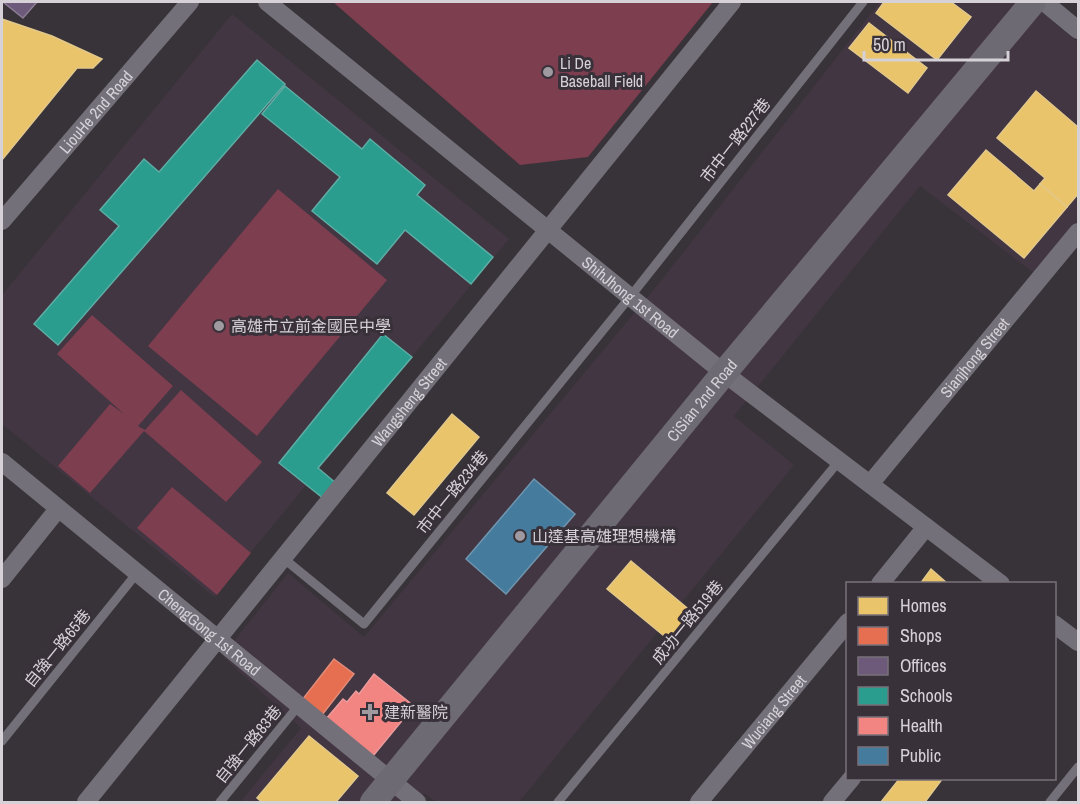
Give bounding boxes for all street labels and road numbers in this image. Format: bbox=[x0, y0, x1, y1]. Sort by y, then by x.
street label: LiouHe 2nd Road bbox=[54, 66, 138, 158]
street label: 市中一路227巷 bbox=[695, 93, 775, 187]
street label: ShihJhong 1st Road bbox=[577, 251, 683, 343]
street label: Sianjhong Street bbox=[935, 313, 1014, 402]
street label: Wangsheng Street bbox=[366, 353, 452, 451]
street label: CiSian 2nd Road bbox=[661, 354, 742, 446]
street label: 市中一路234巷 bbox=[411, 445, 493, 539]
street label: 成功一路519巷 bbox=[646, 575, 728, 669]
street label: ChengGong 1st Road bbox=[153, 583, 265, 681]
street label: 自強一路65巷 bbox=[19, 604, 95, 692]
street label: Wuciang Street bbox=[736, 670, 811, 754]
street label: 自強一路83巷 bbox=[210, 700, 286, 788]

